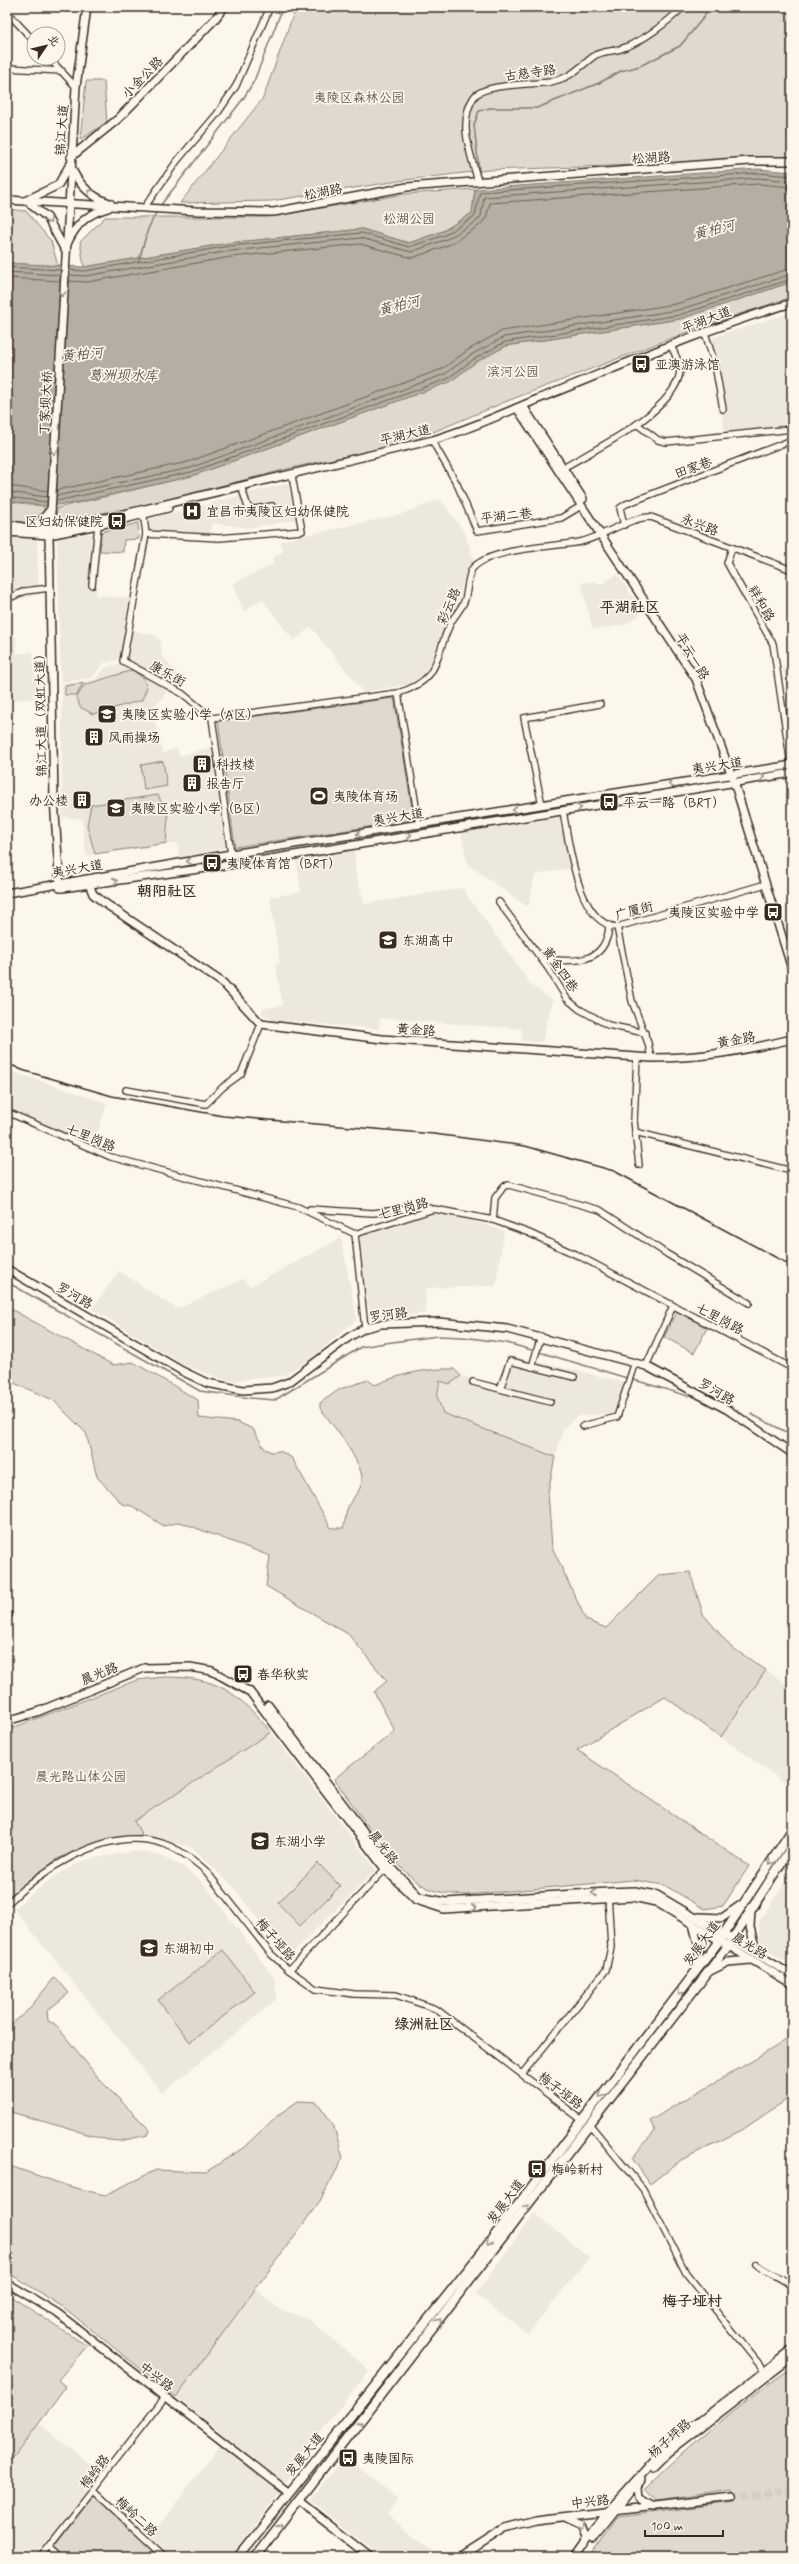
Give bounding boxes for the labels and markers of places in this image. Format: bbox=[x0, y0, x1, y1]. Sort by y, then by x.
bus stop icon: 亚澳游泳馆 bbox=[630, 353, 652, 375]
place label: 亚澳游泳馆 bbox=[655, 357, 720, 374]
hospital icon: 宜昌市夷陵区妇幼保健院 bbox=[181, 500, 203, 522]
place label: 宜昌市夷陵区妇幼保健院 bbox=[206, 504, 349, 521]
bus stop icon: 区妇幼保健院 bbox=[106, 510, 128, 532]
place label: 区妇幼保健院 bbox=[25, 514, 103, 531]
school or university icon: 夷陵区实验小学（A区） bbox=[96, 703, 118, 725]
place label: 夷陵区实验小学（A区） bbox=[121, 707, 260, 724]
building icon: 风雨操场 bbox=[83, 726, 105, 748]
place label: 风雨操场 bbox=[108, 730, 160, 747]
building icon: 科技楼 bbox=[191, 753, 213, 775]
place label: 科技楼 bbox=[216, 757, 255, 774]
building icon: 报告厅 bbox=[181, 772, 203, 794]
place label: 报告厅 bbox=[206, 776, 245, 793]
sports icon: 夷陵体育场 bbox=[308, 785, 330, 807]
building icon: 办公楼 bbox=[71, 789, 93, 811]
place label: 夷陵体育场 bbox=[333, 789, 398, 806]
bus stop icon: 平云一路（BRT） bbox=[598, 791, 620, 813]
place label: 办公楼 bbox=[29, 793, 68, 810]
place label: 平云一路（BRT） bbox=[623, 795, 725, 812]
school or university icon: 夷陵区实验小学（B区） bbox=[105, 797, 127, 819]
place label: 夷陵区实验小学（B区） bbox=[130, 801, 268, 818]
bus stop icon: 夷陵体育馆（BRT） bbox=[201, 852, 223, 874]
place label: 夷陵体育馆（BRT） bbox=[226, 856, 341, 873]
bus stop icon: 夷陵区实验中学 bbox=[762, 901, 784, 923]
place label: 夷陵区实验中学 bbox=[668, 905, 759, 922]
school or university icon: 东湖高中 bbox=[377, 929, 399, 951]
place label: 东湖高中 bbox=[402, 933, 454, 950]
bus stop icon: 春华秋实 bbox=[232, 1663, 254, 1685]
place label: 春华秋实 bbox=[257, 1667, 309, 1684]
school or university icon: 东湖小学 bbox=[249, 1830, 271, 1852]
place label: 东湖小学 bbox=[274, 1834, 326, 1851]
school or university icon: 东湖初中 bbox=[138, 1937, 160, 1959]
place label: 东湖初中 bbox=[163, 1941, 215, 1958]
bus stop icon: 梅岭新村 bbox=[526, 2158, 548, 2180]
place label: 梅岭新村 bbox=[551, 2162, 603, 2179]
bus stop icon: 夷陵国际 bbox=[337, 2447, 359, 2469]
place label: 夷陵国际 bbox=[362, 2451, 414, 2468]

